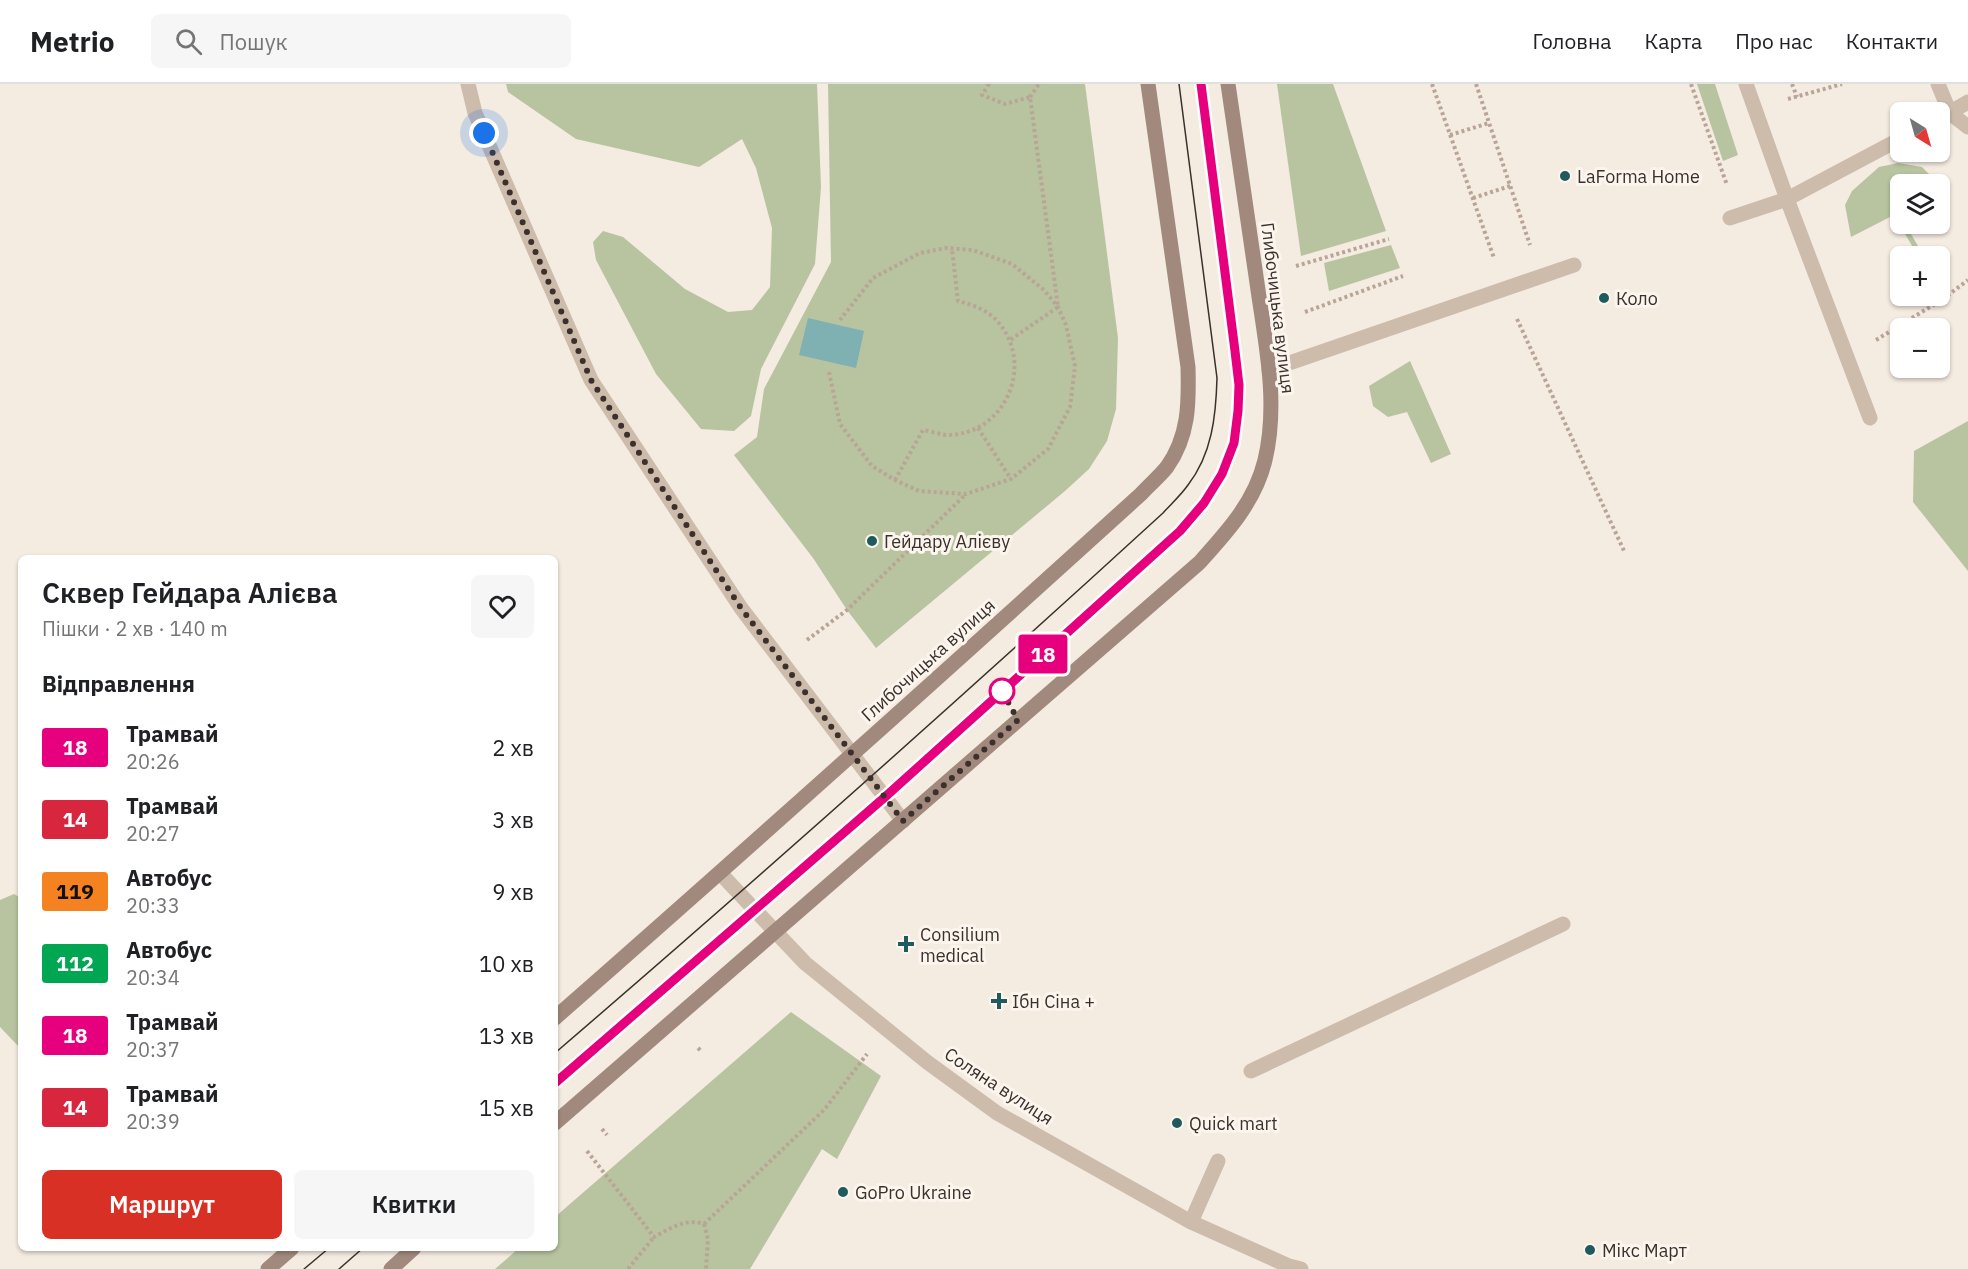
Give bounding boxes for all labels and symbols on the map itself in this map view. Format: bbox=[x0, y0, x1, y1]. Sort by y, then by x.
north arrow bbox=[1890, 102, 1950, 162]
your location bbox=[469, 118, 499, 148]
place label: LaForma Home bbox=[1577, 165, 1700, 188]
marker: LaForma Home bbox=[1558, 169, 1572, 183]
street label: Глибочицька вулиця bbox=[1256, 221, 1300, 395]
place label: Коло bbox=[1616, 287, 1658, 310]
marker: Коло bbox=[1597, 291, 1611, 305]
place label: Гейдару Алієву bbox=[884, 530, 1010, 553]
marker: Гейдару Алієву bbox=[865, 534, 879, 548]
street label: Глибочицька вулиця bbox=[856, 594, 1000, 726]
line badge: 18 bbox=[1016, 634, 1070, 674]
unlabelled marker bbox=[989, 678, 1015, 704]
place label: Consilium medical bbox=[920, 923, 1000, 967]
marker: Consilium medical bbox=[897, 935, 915, 953]
place label: Ібн Сіна + bbox=[1012, 990, 1095, 1013]
marker: Ібн Сіна + bbox=[990, 992, 1008, 1010]
street label: Соляна вулиця bbox=[940, 1042, 1058, 1130]
place label: Quick mart bbox=[1189, 1112, 1278, 1135]
marker: Quick mart bbox=[1170, 1116, 1184, 1130]
place label: GoPro Ukraine bbox=[855, 1181, 972, 1204]
marker: GoPro Ukraine bbox=[836, 1185, 850, 1199]
place label: Мікс Март bbox=[1602, 1239, 1687, 1262]
marker: Мікс Март bbox=[1583, 1243, 1597, 1257]

